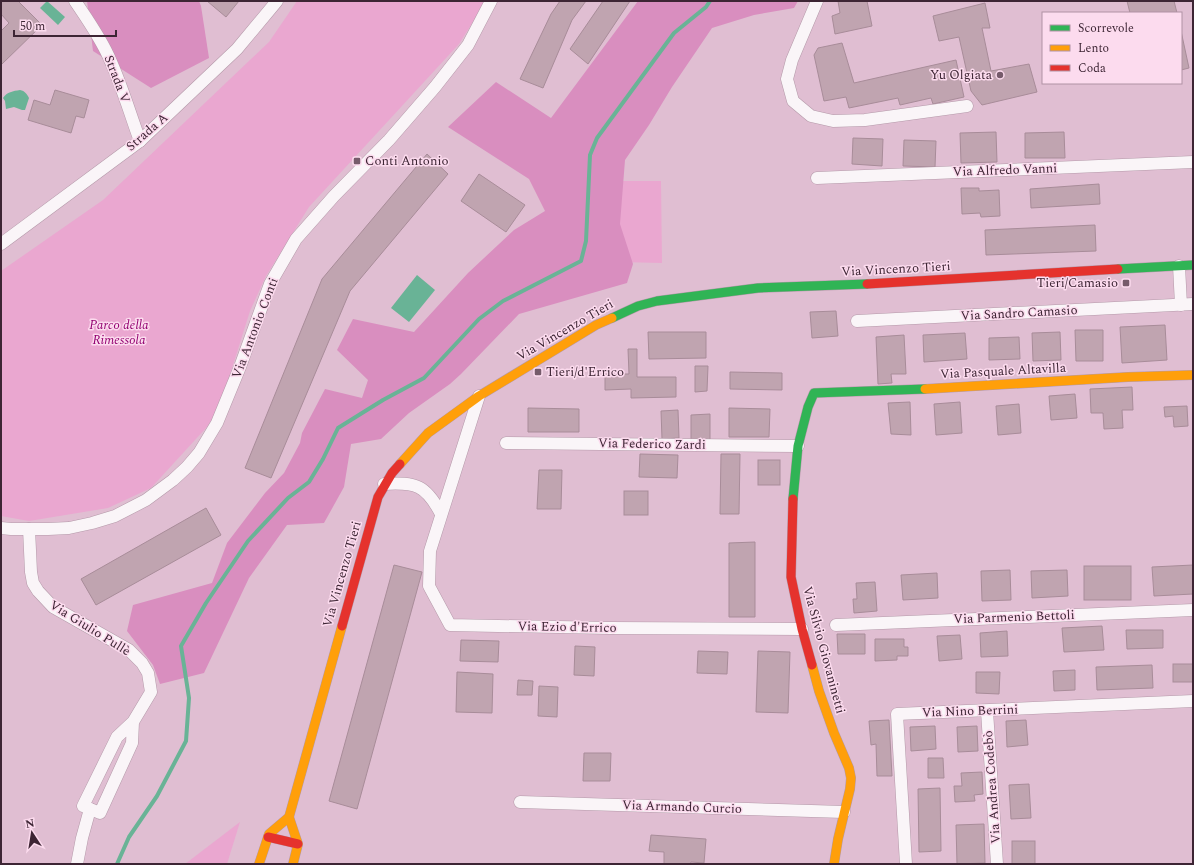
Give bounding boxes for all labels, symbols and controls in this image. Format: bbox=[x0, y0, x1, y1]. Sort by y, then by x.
scale bar bbox=[14, 12, 116, 38]
legend bbox=[1042, 12, 1182, 84]
text: 50 m bbox=[20, 17, 45, 36]
text: Scorrevole bbox=[1078, 19, 1134, 38]
text: Lento bbox=[1078, 39, 1109, 58]
street label: Strada V bbox=[99, 52, 135, 106]
text: Coda bbox=[1078, 59, 1106, 78]
place label: Yu Olgiata bbox=[930, 65, 993, 85]
marker: Yu Olgiata bbox=[995, 70, 1005, 80]
street label: Strada A bbox=[122, 108, 173, 156]
place label: Conti Antonio bbox=[365, 151, 448, 171]
marker: Conti Antonio bbox=[352, 156, 362, 166]
street label: Via Alfredo Vanni bbox=[952, 158, 1058, 182]
street label: Via Vincenzo Tieri bbox=[841, 256, 951, 282]
place label: Tieri/Camasio bbox=[1036, 273, 1118, 293]
street label: Via Antonio Conti bbox=[227, 275, 283, 381]
marker: Tieri/Camasio bbox=[1121, 278, 1131, 288]
street label: Via Vincenzo Tieri bbox=[513, 294, 617, 366]
street label: Via Sandro Camasio bbox=[960, 300, 1078, 326]
park label: Parco della Rimessola bbox=[89, 315, 149, 350]
street label: Via Pasquale Altavilla bbox=[939, 358, 1067, 384]
place label: Tieri/d'Errico bbox=[546, 362, 624, 382]
marker: Tieri/d'Errico bbox=[533, 367, 543, 377]
street label: Via Federico Zardi bbox=[598, 433, 706, 455]
street label: Via Vincenzo Tieri bbox=[317, 519, 367, 629]
street label: Via Silvio Giovaninetti bbox=[797, 584, 851, 716]
street label: Via Giulio Pullè bbox=[46, 595, 134, 661]
street label: Via Parmenio Bettoli bbox=[953, 605, 1075, 629]
street label: Via Ezio d'Errico bbox=[517, 616, 617, 638]
street label: Via Nino Berrini bbox=[921, 699, 1019, 723]
street label: Via Andrea Codebò bbox=[978, 730, 1006, 844]
street label: Via Armando Curcio bbox=[622, 795, 742, 819]
north arrow bbox=[12, 813, 52, 853]
text: N bbox=[24, 814, 36, 833]

